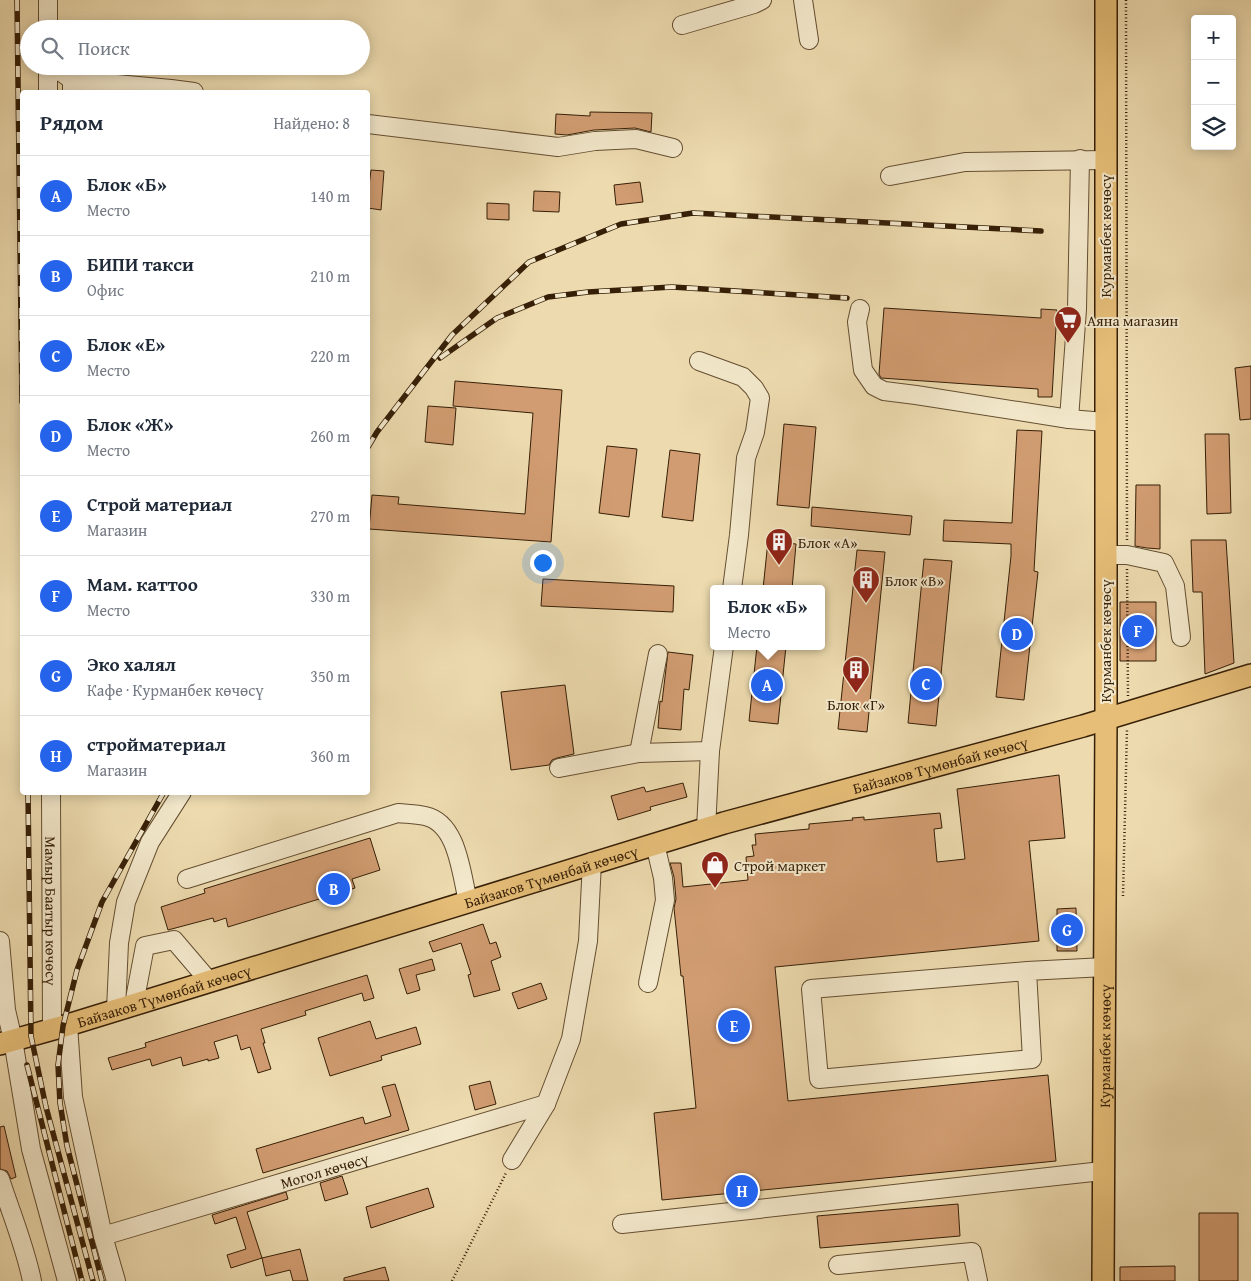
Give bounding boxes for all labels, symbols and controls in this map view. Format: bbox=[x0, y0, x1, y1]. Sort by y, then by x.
map controls bbox=[1191, 15, 1236, 150]
button: + bbox=[1191, 15, 1236, 60]
search box bbox=[20, 20, 370, 75]
icon: search bbox=[38, 34, 66, 62]
text: Поиск bbox=[78, 34, 130, 62]
button: − bbox=[1191, 60, 1236, 105]
button: layers bbox=[1191, 105, 1236, 150]
text: Рядом bbox=[40, 107, 103, 138]
text: Найдено: 8 bbox=[273, 111, 350, 135]
text: Блок «Б» bbox=[87, 170, 167, 198]
street label: Курманбек көчөсү bbox=[1095, 174, 1116, 298]
text: A bbox=[51, 184, 61, 208]
text: 140 m bbox=[310, 184, 350, 208]
text: Место bbox=[87, 198, 130, 222]
text: БИПИ такси bbox=[87, 250, 194, 278]
text: B bbox=[51, 264, 61, 288]
text: 210 m bbox=[310, 264, 350, 288]
text: Офис bbox=[87, 278, 124, 302]
supermarket icon: Аяна магазин bbox=[1053, 305, 1083, 344]
place label: Аяна магазин bbox=[1087, 310, 1179, 331]
text: Блок «Е» bbox=[87, 330, 165, 358]
text: C bbox=[51, 344, 61, 368]
text: 220 m bbox=[310, 344, 350, 368]
text: Место bbox=[87, 358, 130, 382]
text: Блок «Ж» bbox=[87, 410, 173, 438]
text: D bbox=[51, 424, 61, 448]
text: 260 m bbox=[310, 424, 350, 448]
text: Место bbox=[87, 438, 130, 462]
text: Строй материал bbox=[87, 490, 232, 518]
text: E bbox=[52, 504, 60, 528]
text: 270 m bbox=[310, 504, 350, 528]
text: Магазин bbox=[87, 518, 147, 542]
building icon: Блок «А» bbox=[764, 527, 794, 566]
place label: Блок «А» bbox=[798, 532, 858, 553]
your location bbox=[530, 550, 556, 576]
building icon: Блок «В» bbox=[851, 565, 881, 604]
text: Мам. каттоо bbox=[87, 570, 198, 598]
place label: Блок «В» bbox=[885, 570, 944, 591]
street label: Курманбек көчөсү bbox=[1095, 579, 1116, 703]
text: F bbox=[52, 584, 60, 608]
text: 330 m bbox=[310, 584, 350, 608]
popup bbox=[710, 585, 825, 650]
text: Блок «Б» bbox=[728, 592, 807, 620]
text: Место bbox=[87, 598, 130, 622]
pin: F bbox=[1122, 612, 1154, 650]
pin: D bbox=[1001, 615, 1033, 653]
text: Место bbox=[728, 620, 771, 644]
text: Эко халял bbox=[87, 650, 176, 678]
building icon: Блок «Г» bbox=[841, 655, 871, 694]
text: G bbox=[51, 664, 61, 688]
text: 350 m bbox=[310, 664, 350, 688]
pin: C bbox=[910, 665, 942, 703]
pin: A bbox=[751, 666, 783, 704]
text: Кафе · Курманбек көчөсү bbox=[87, 678, 264, 702]
place label: Блок «Г» bbox=[827, 694, 885, 715]
text: стройматериал bbox=[87, 730, 226, 758]
street label: Байзаков Түмөнбай көчөсү bbox=[850, 731, 1030, 798]
text: H bbox=[50, 744, 62, 768]
text: 360 m bbox=[310, 744, 350, 768]
text: Магазин bbox=[87, 758, 147, 782]
street label: Мамыр Баатыр көчөсү bbox=[41, 836, 62, 986]
street label: Байзаков Түмөнбай көчөсү bbox=[462, 840, 641, 913]
shop icon: Строй маркет bbox=[700, 850, 730, 889]
place label: Строй маркет bbox=[734, 855, 826, 876]
pin: B bbox=[318, 870, 350, 908]
pin: G bbox=[1051, 911, 1083, 949]
street label: Байзаков Түмөнбай көчөсү bbox=[75, 959, 253, 1032]
street label: Курманбек көчөсү bbox=[1093, 984, 1115, 1108]
pin: E bbox=[718, 1007, 750, 1045]
street label: Могол көчөсү bbox=[278, 1147, 371, 1193]
pin: H bbox=[726, 1172, 758, 1210]

